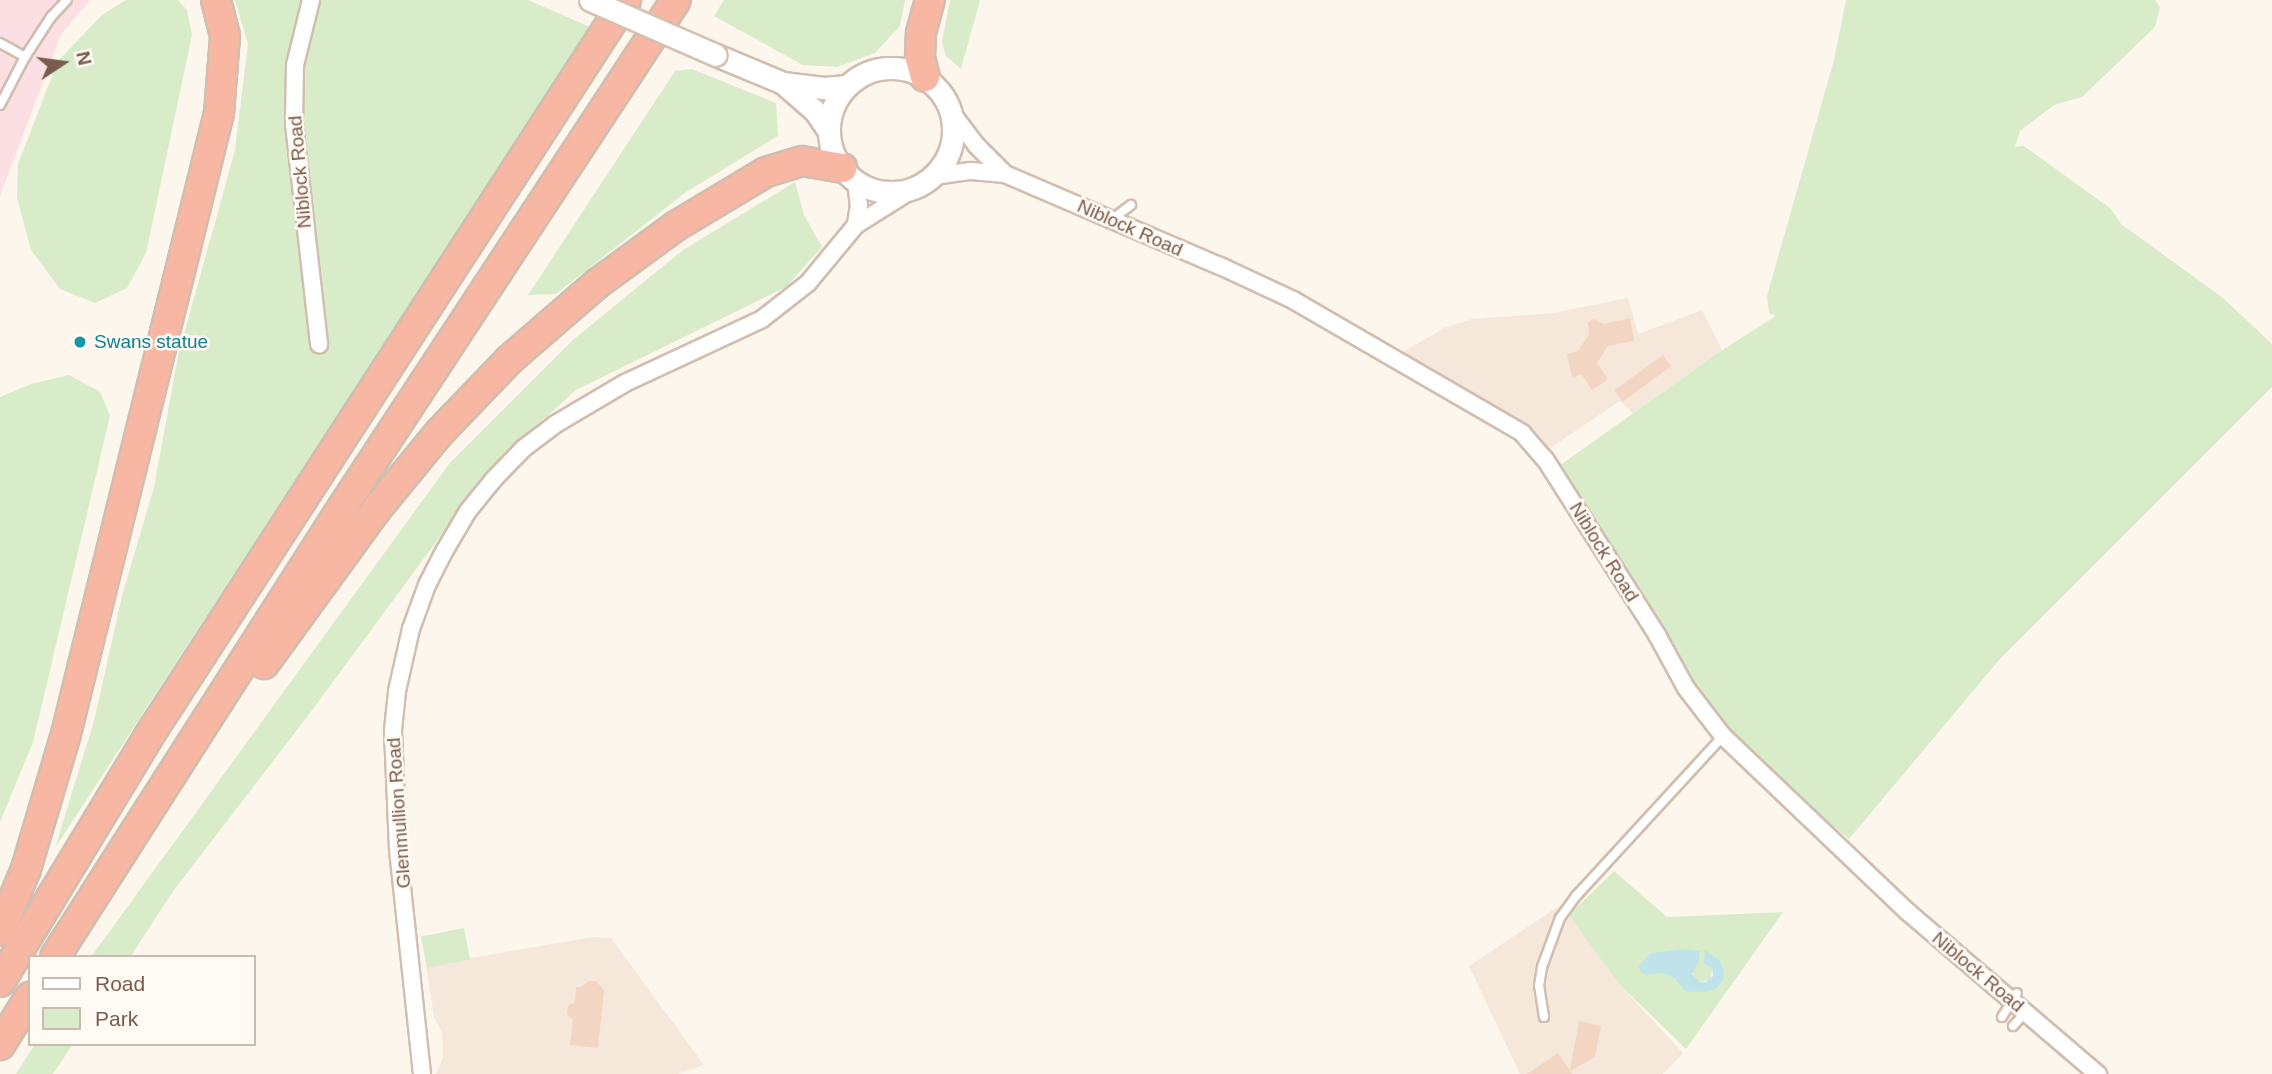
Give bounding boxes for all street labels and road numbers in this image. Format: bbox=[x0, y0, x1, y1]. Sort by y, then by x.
street label: Niblock Road bbox=[284, 115, 316, 229]
street label: Niblock Road bbox=[1074, 195, 1186, 261]
street label: Niblock Road bbox=[1564, 498, 1644, 606]
street label: Glenmullion Road bbox=[382, 737, 416, 889]
street label: Niblock Road bbox=[1927, 927, 2029, 1017]

